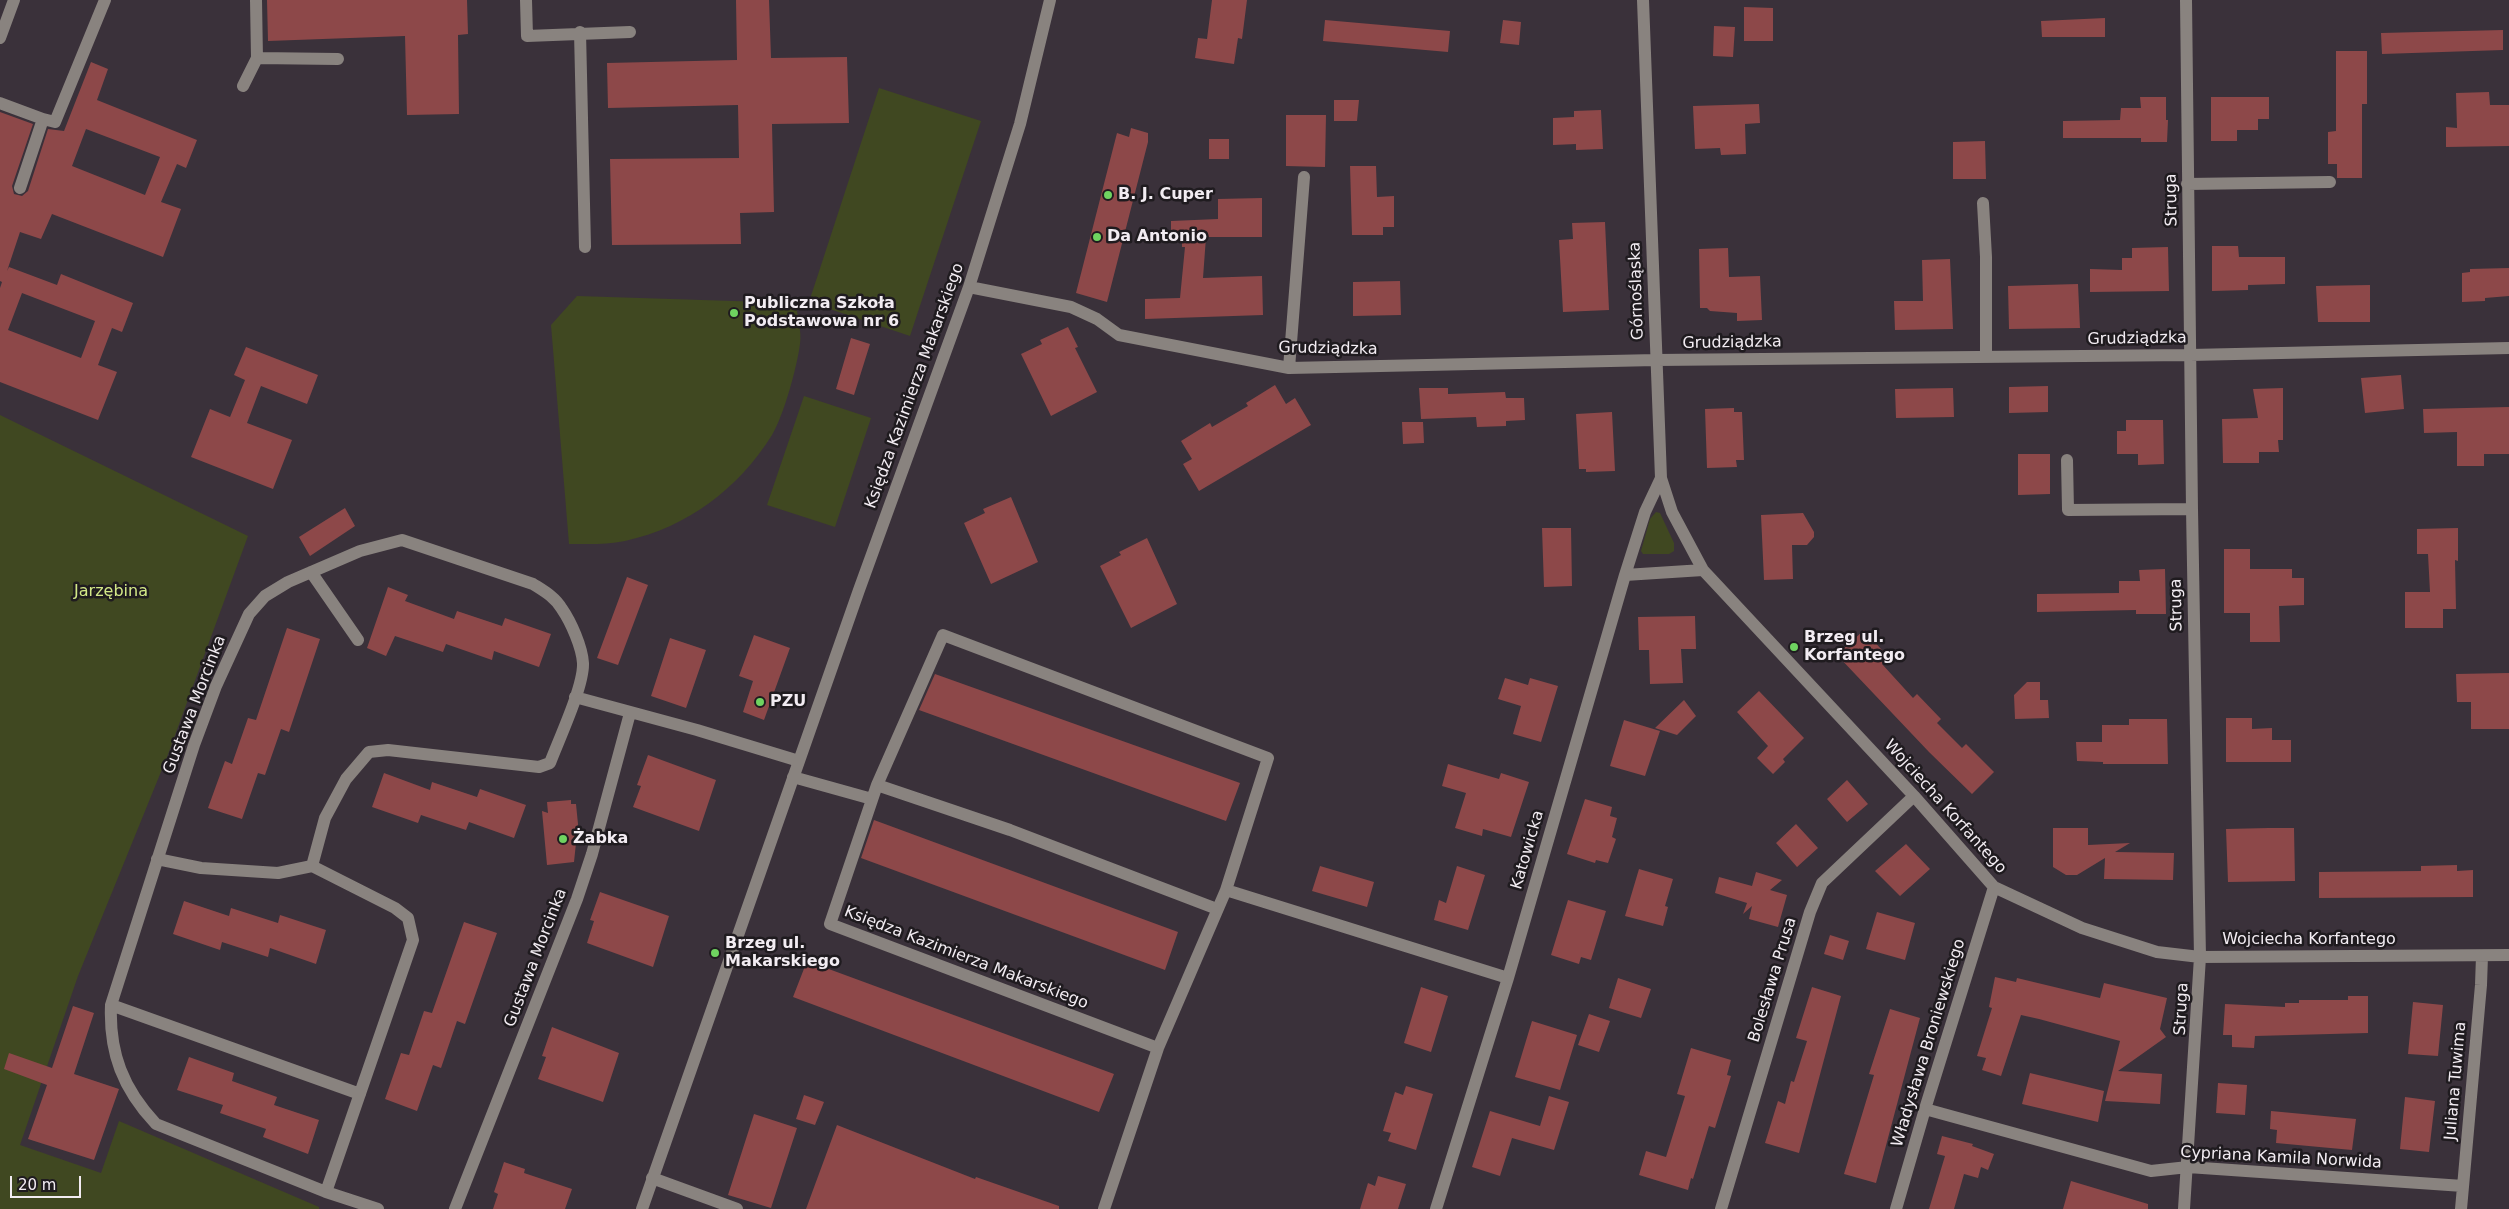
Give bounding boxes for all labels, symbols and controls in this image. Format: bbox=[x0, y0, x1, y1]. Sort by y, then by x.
street label: Struga bbox=[2162, 173, 2182, 227]
place label: B. J. Cuper bbox=[1118, 185, 1213, 205]
marker: B. J. Cuper bbox=[1102, 189, 1114, 201]
place label: Da Antonio bbox=[1107, 227, 1207, 247]
marker: Da Antonio bbox=[1091, 231, 1103, 243]
street label: Górnośląska bbox=[1626, 242, 1648, 340]
street label: Księdza Kazimierza Makarskiego bbox=[862, 261, 968, 511]
place label: Publiczna Szkoła Podstawowa nr 6 bbox=[744, 294, 899, 332]
marker: Publiczna Szkoła Podstawowa nr 6 bbox=[728, 307, 740, 319]
street label: Grudziądzka bbox=[2087, 329, 2187, 349]
street label: Grudziądzka bbox=[1682, 333, 1782, 353]
street label: Grudziądzka bbox=[1278, 339, 1378, 359]
street label: Struga bbox=[2167, 578, 2187, 632]
park label: Jarzębina bbox=[74, 582, 148, 602]
place label: Brzeg ul. Korfantego bbox=[1804, 628, 1905, 666]
street label: Gustawa Morcinka bbox=[160, 633, 230, 777]
marker: Brzeg ul. Korfantego bbox=[1788, 641, 1800, 653]
place label: PZU bbox=[770, 692, 806, 712]
marker: PZU bbox=[754, 696, 766, 708]
street label: Wojciecha Korfantego bbox=[1880, 736, 2010, 878]
street label: Katowicka bbox=[1508, 808, 1548, 892]
place label: Żabka bbox=[573, 829, 628, 849]
marker: Żabka bbox=[557, 833, 569, 845]
street label: Gustawa Morcinka bbox=[501, 886, 571, 1030]
street label: Księdza Kazimierza Makarskiego bbox=[841, 902, 1091, 1014]
street label: Bolesława Prusa bbox=[1745, 915, 1801, 1045]
street label: Wojciecha Korfantego bbox=[2222, 930, 2396, 950]
place label: Brzeg ul. Makarskiego bbox=[725, 934, 840, 972]
street label: Władysława Broniewskiego bbox=[1888, 937, 1970, 1149]
marker: Brzeg ul. Makarskiego bbox=[709, 947, 721, 959]
street label: Struga bbox=[2171, 982, 2193, 1036]
street label: Juliana Tuwima bbox=[2441, 1021, 2471, 1141]
street label: Cypriana Kamila Norwida bbox=[2180, 1143, 2382, 1173]
scale bar bbox=[12, 1166, 84, 1198]
text: 20 m bbox=[18, 1176, 56, 1194]

